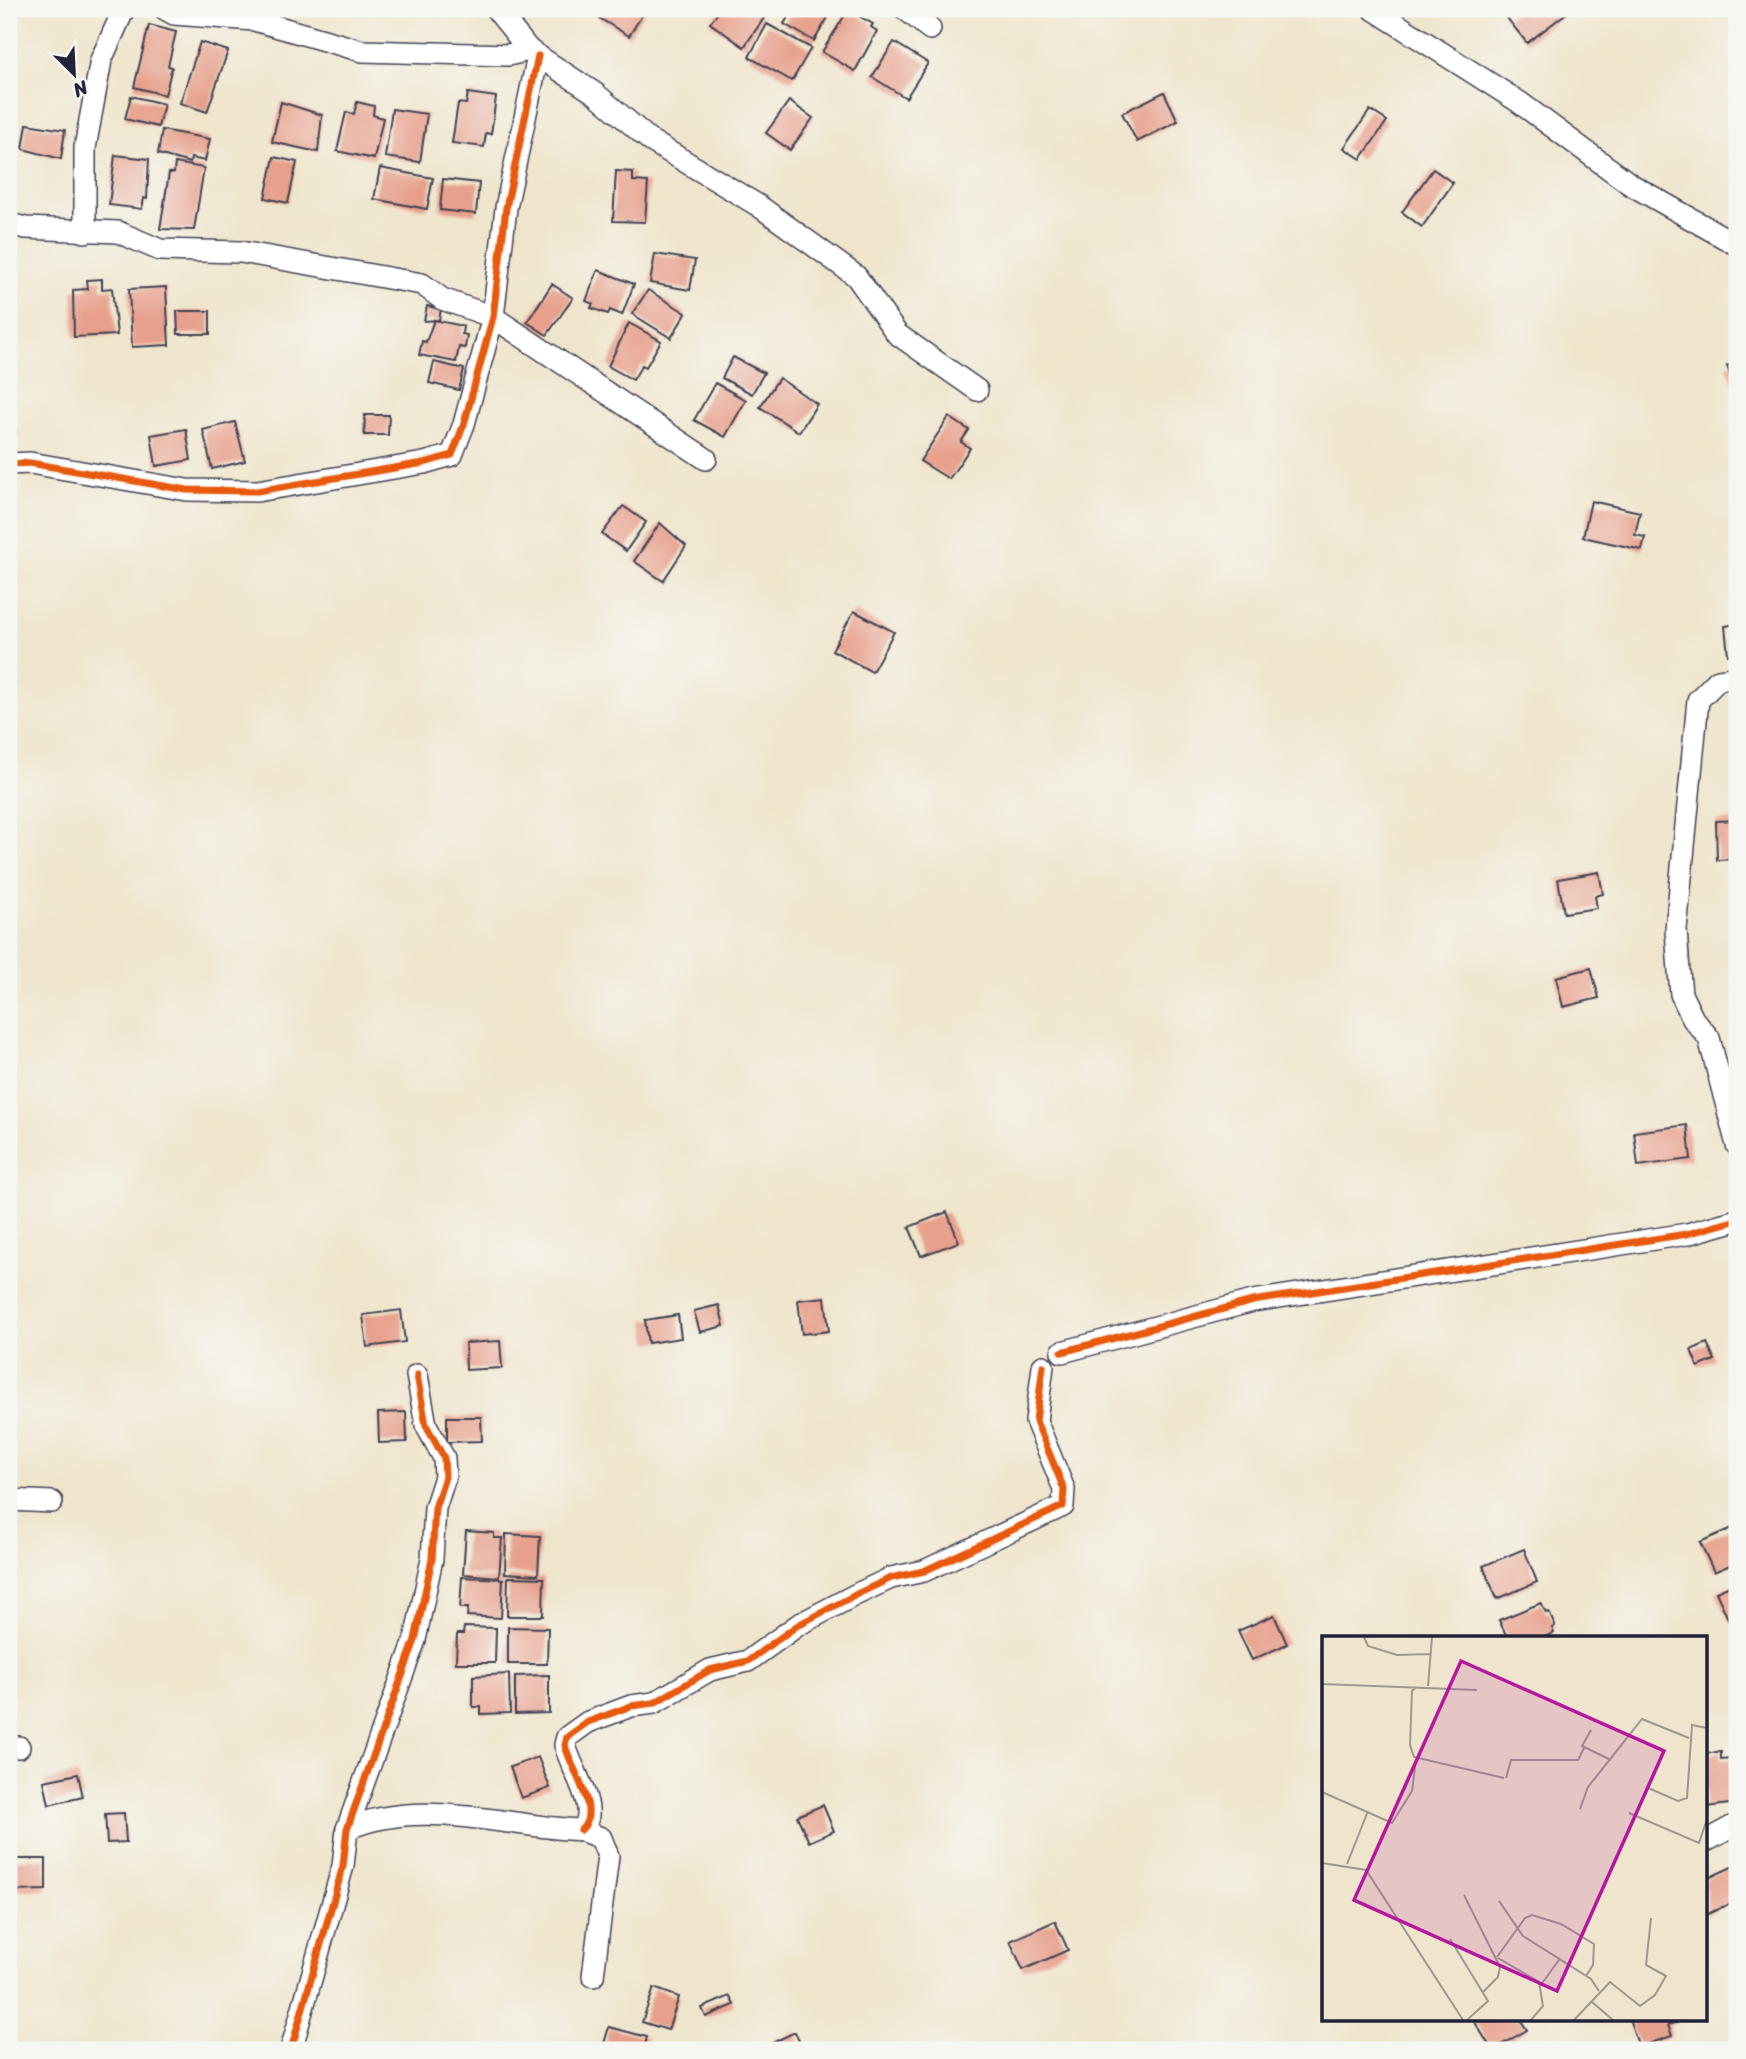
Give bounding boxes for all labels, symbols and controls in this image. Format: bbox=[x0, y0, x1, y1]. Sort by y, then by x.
north arrow bbox=[38, 38, 108, 108]
text: N bbox=[67, 71, 94, 107]
inset map bbox=[1322, 1636, 1708, 2021]

